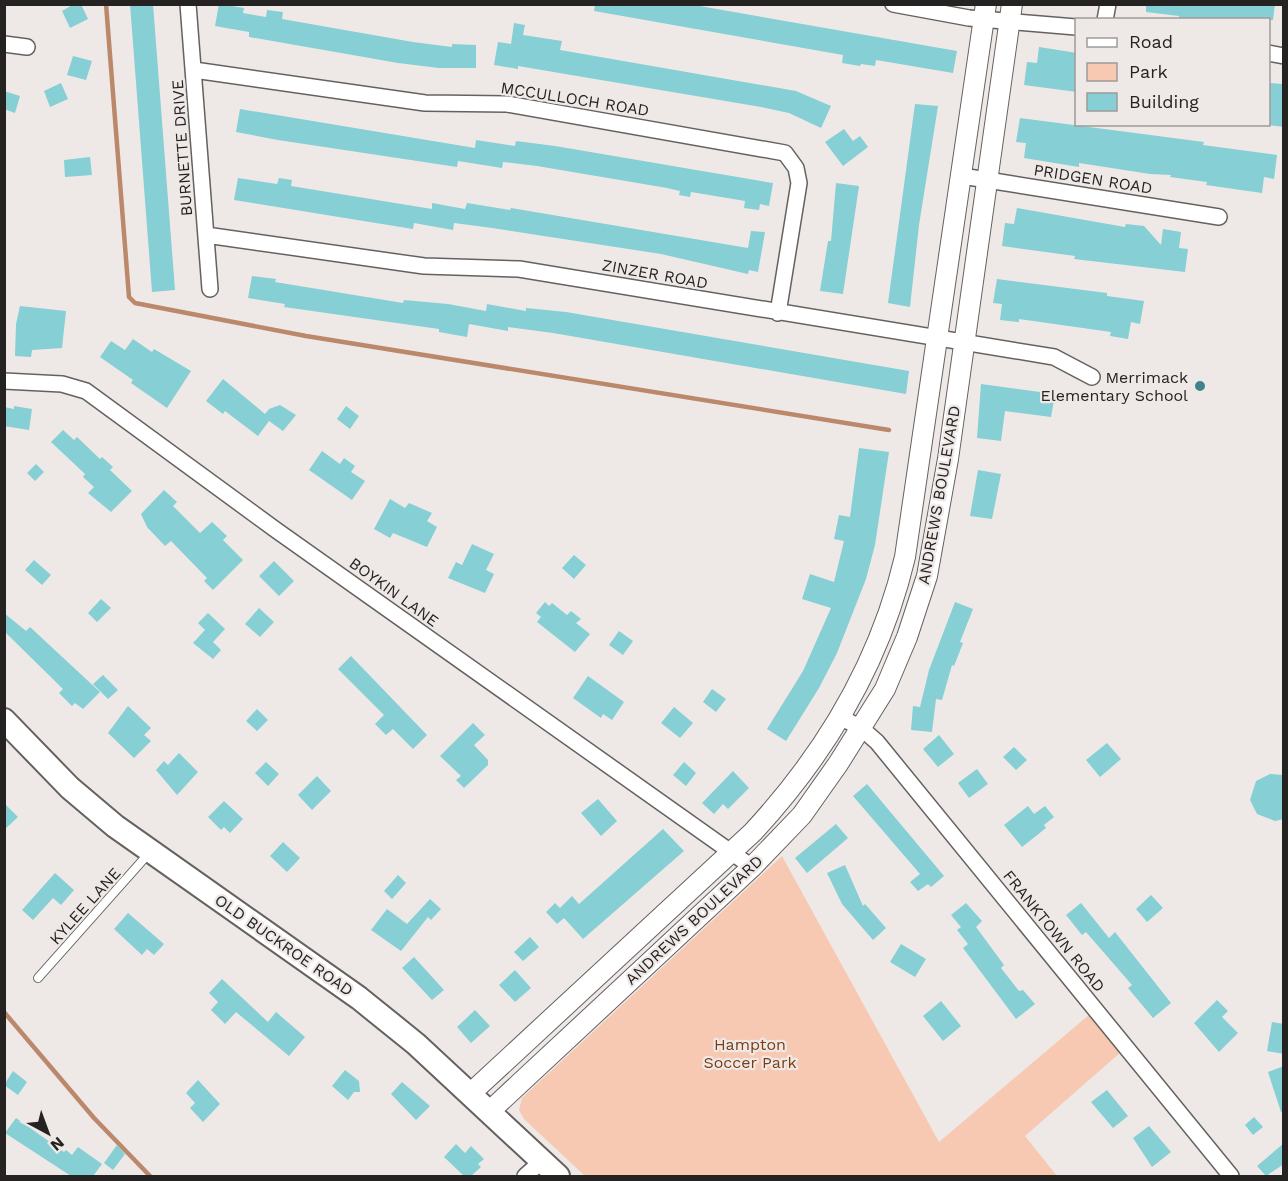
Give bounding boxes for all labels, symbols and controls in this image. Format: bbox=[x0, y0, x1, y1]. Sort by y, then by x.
legend bbox=[1075, 18, 1270, 126]
text: Road bbox=[1129, 31, 1173, 52]
text: Park bbox=[1129, 61, 1168, 82]
street label: MCCULLOCH ROAD bbox=[499, 78, 651, 120]
street label: BURNETTE DRIVE bbox=[168, 79, 196, 217]
text: Building bbox=[1129, 91, 1199, 112]
street label: PRIDGEN ROAD bbox=[1032, 160, 1154, 198]
street label: ZINZER ROAD bbox=[601, 255, 709, 293]
place label: Merrimack Elementary School bbox=[1041, 368, 1188, 405]
marker: Merrimack Elementary School bbox=[1193, 379, 1207, 393]
street label: ANDREWS BOULEVARD bbox=[914, 404, 964, 586]
street label: BOYKIN LANE bbox=[346, 553, 442, 631]
street label: ANDREWS BOULEVARD bbox=[621, 851, 767, 989]
street label: KYLEE LANE bbox=[46, 864, 124, 948]
street label: FRANKTOWN ROAD bbox=[999, 866, 1109, 996]
street label: OLD BUCKROE ROAD bbox=[211, 890, 357, 1000]
park label: Hampton Soccer Park bbox=[703, 1035, 797, 1072]
north arrow bbox=[18, 1103, 78, 1163]
text: N bbox=[47, 1133, 68, 1155]

